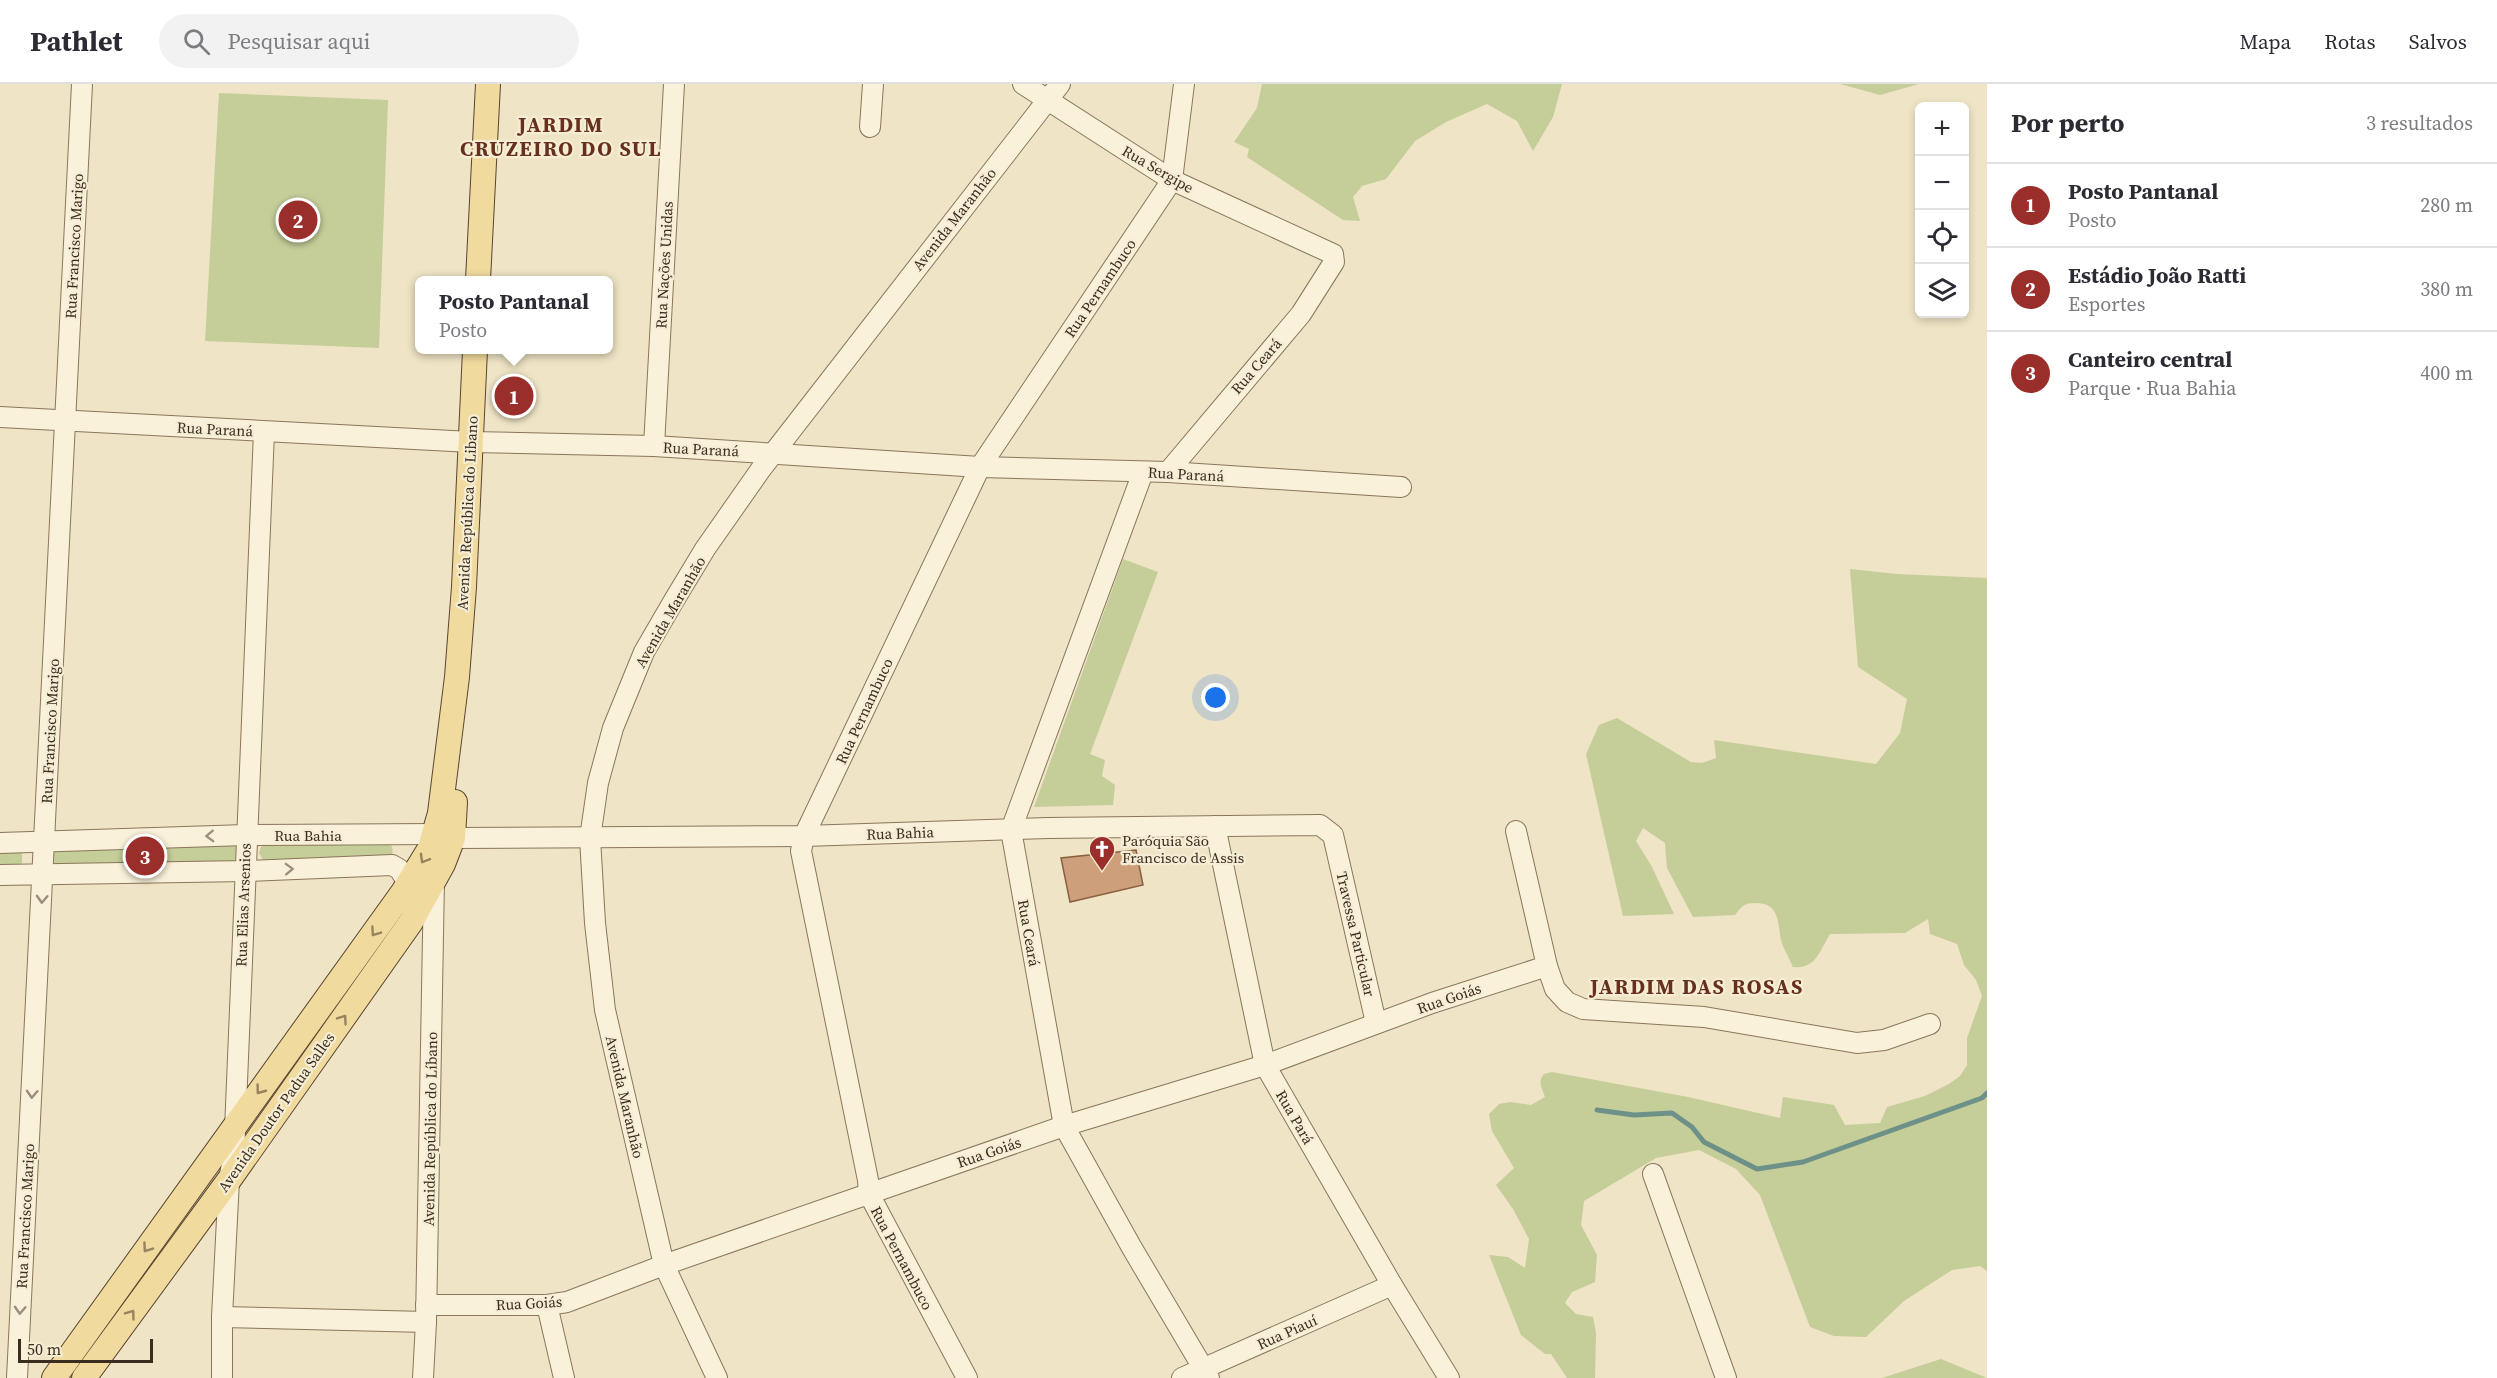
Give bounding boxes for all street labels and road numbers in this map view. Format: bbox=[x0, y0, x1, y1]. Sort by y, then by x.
street label: Rua Sergipe bbox=[1118, 140, 1198, 198]
street label: Avenida Maranhão bbox=[907, 163, 1001, 275]
street label: Rua Francisco Marigo bbox=[60, 173, 88, 319]
street label: Rua Nações Unidas bbox=[650, 201, 678, 329]
street label: Rua Pernambuco bbox=[1059, 235, 1141, 341]
street label: Rua Ceará bbox=[1226, 333, 1286, 398]
street label: Avenida República do Libano bbox=[451, 415, 483, 611]
street label: Rua Paraná bbox=[176, 417, 254, 442]
street label: Rua Paraná bbox=[662, 437, 740, 462]
street label: Rua Paraná bbox=[1147, 462, 1225, 487]
street label: Avenida Maranhão bbox=[630, 552, 710, 672]
street label: Rua Pernambuco bbox=[830, 655, 898, 767]
street label: Rua Francisco Marigo bbox=[36, 658, 64, 804]
street label: Rua Bahia bbox=[866, 821, 935, 845]
street label: Rua Bahia bbox=[274, 825, 342, 846]
street label: Rua Elias Arsenios bbox=[230, 843, 256, 967]
street label: Travessa Particular bbox=[1331, 869, 1381, 999]
street label: Rua Ceará bbox=[1013, 898, 1045, 969]
street label: Rua Goiás bbox=[1414, 977, 1484, 1019]
street label: Avenida Doutor Padua Salles bbox=[213, 1028, 339, 1196]
street label: Avenida República do Líbano bbox=[418, 1032, 442, 1226]
street label: Avenida Maranhão bbox=[601, 1033, 649, 1161]
street label: Rua Pará bbox=[1271, 1086, 1319, 1148]
street label: Rua Goiás bbox=[954, 1131, 1024, 1173]
street label: Rua Francisco Marigo bbox=[11, 1143, 39, 1289]
street label: Rua Pernambuco bbox=[866, 1202, 938, 1314]
street label: Rua Goiás bbox=[495, 1291, 563, 1315]
street label: Rua Piauí bbox=[1254, 1309, 1321, 1355]

